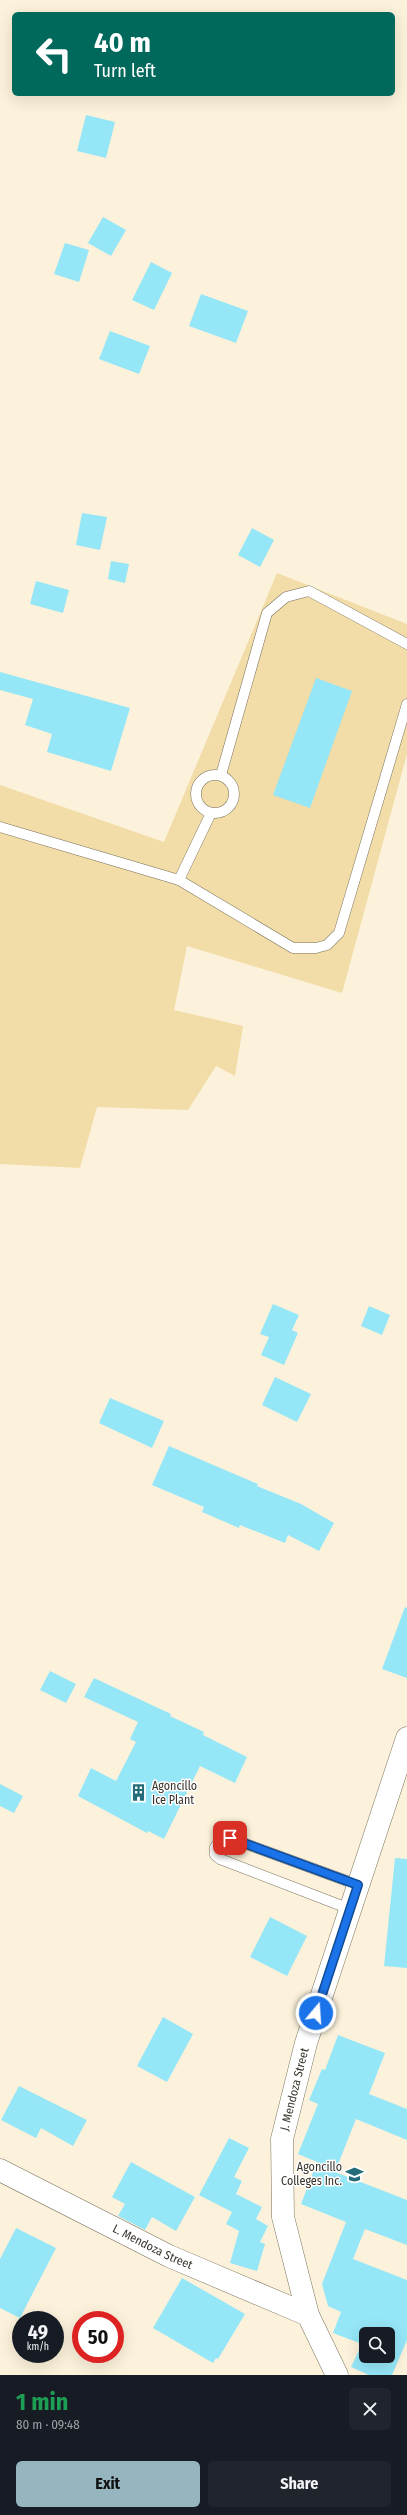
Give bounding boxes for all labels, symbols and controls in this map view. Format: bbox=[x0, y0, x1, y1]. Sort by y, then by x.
text: 40 m bbox=[94, 26, 151, 59]
icon: left bbox=[28, 28, 80, 80]
text: Turn left bbox=[94, 60, 156, 82]
place label: Agoncillo Ice Plant bbox=[152, 1779, 197, 1807]
building icon: Agoncillo Ice Plant bbox=[129, 1783, 149, 1803]
pin bbox=[213, 1821, 247, 1855]
icon: arrive bbox=[219, 1827, 241, 1849]
position arrow bbox=[295, 1992, 337, 2034]
street label: J. Mendoza Street bbox=[277, 2046, 312, 2132]
place label: Agoncillo Colleges Inc. bbox=[281, 2160, 342, 2188]
school or university icon: Agoncillo Colleges Inc. bbox=[345, 2164, 365, 2184]
street label: L. Mendoza Street bbox=[110, 2222, 195, 2272]
speed limit sign: 50 bbox=[72, 2311, 124, 2363]
text: 49 bbox=[28, 2320, 48, 2344]
map controls bbox=[359, 2327, 395, 2363]
button: search bbox=[359, 2327, 395, 2363]
text: km/h bbox=[27, 2341, 49, 2353]
text: 1 min bbox=[16, 2388, 68, 2416]
button: close bbox=[349, 2388, 391, 2430]
text: 80 m · 09:48 bbox=[16, 2417, 80, 2432]
button: Exit bbox=[16, 2461, 200, 2507]
button: Share bbox=[208, 2461, 391, 2507]

